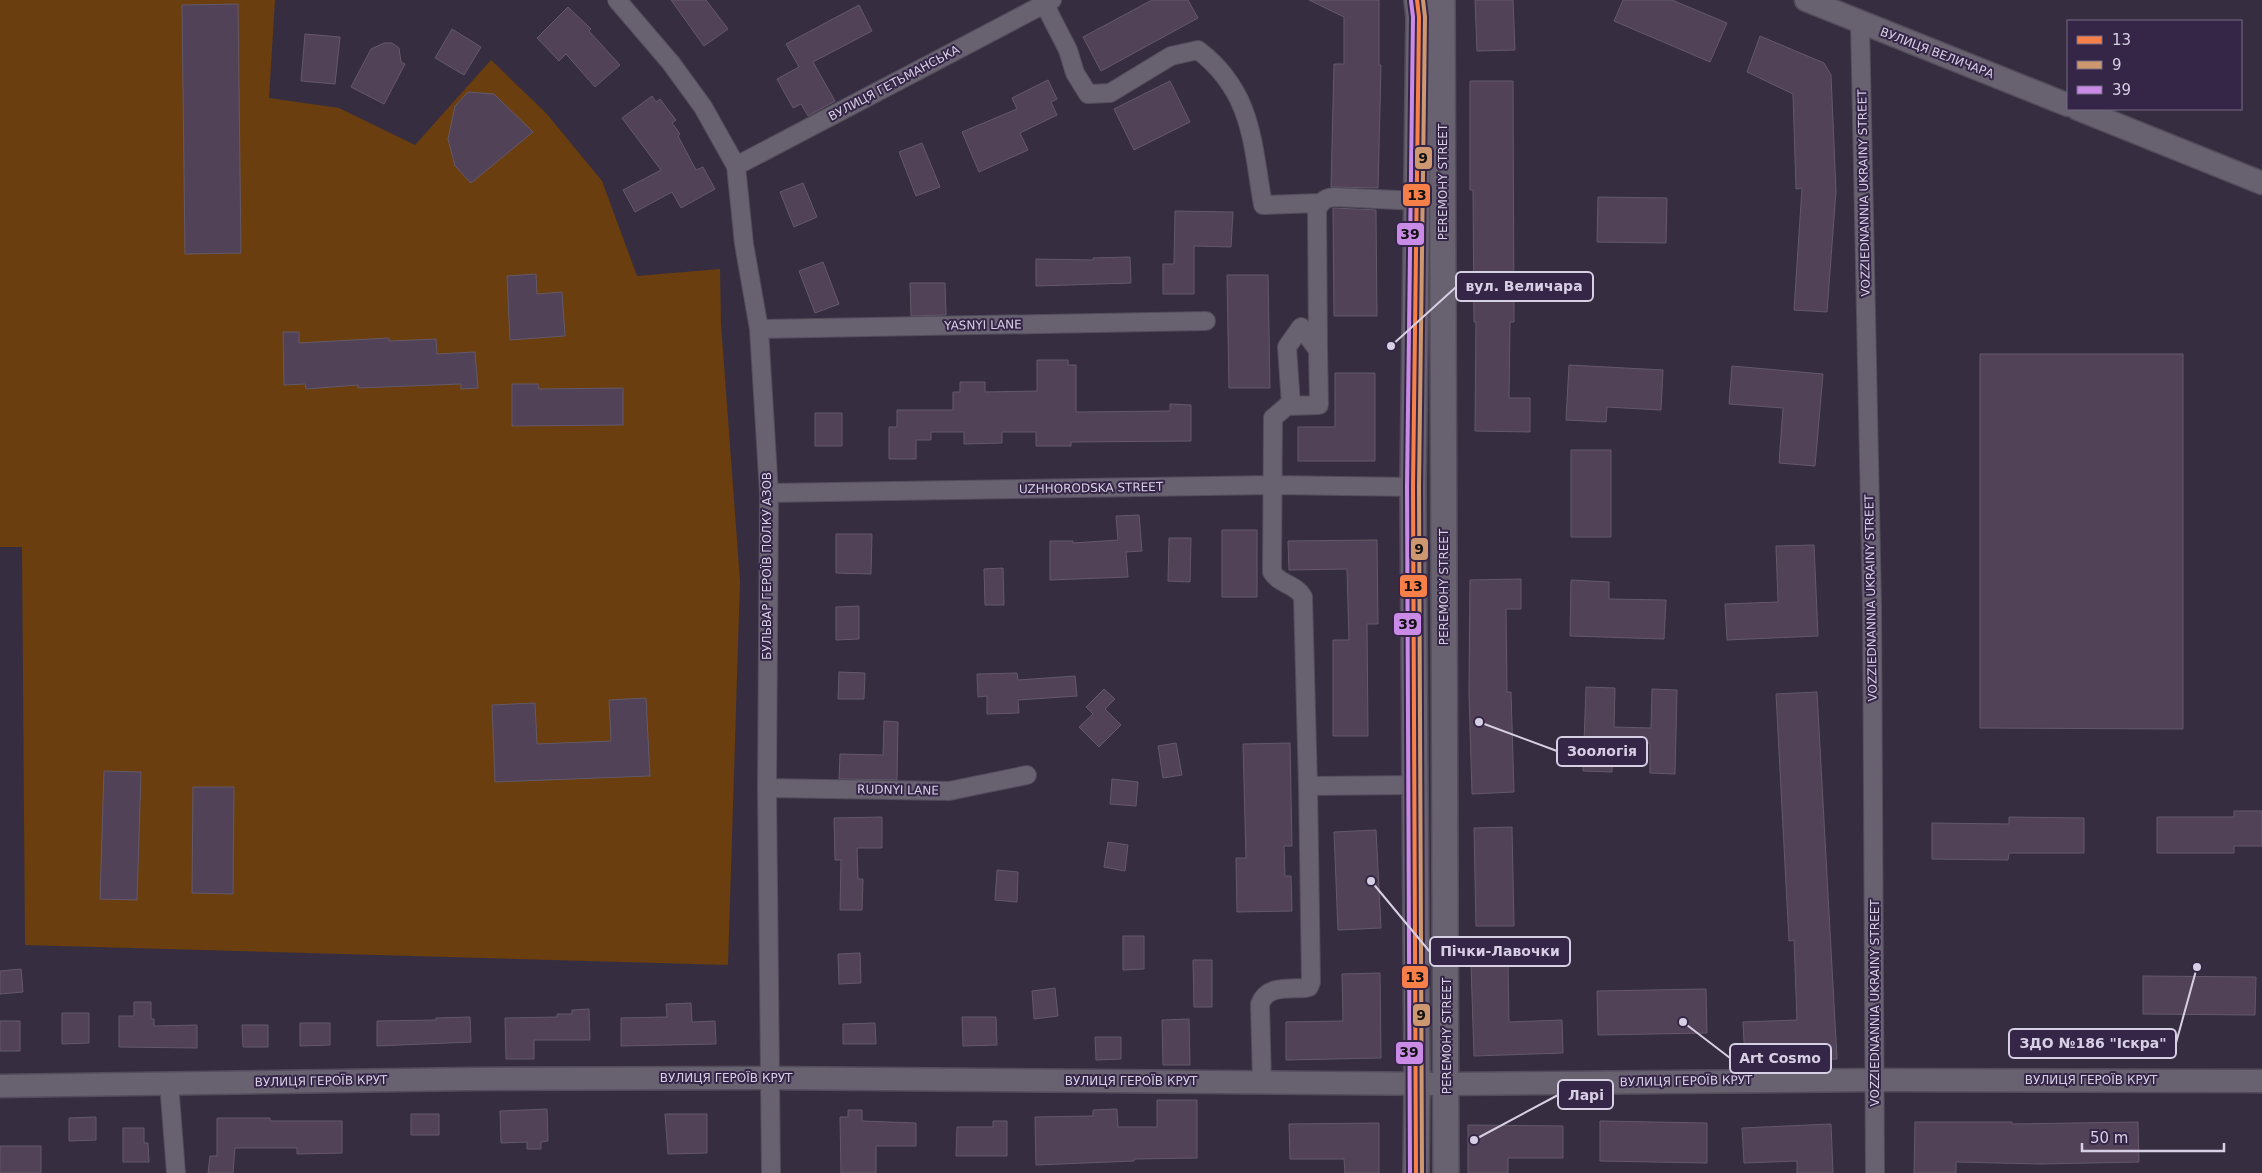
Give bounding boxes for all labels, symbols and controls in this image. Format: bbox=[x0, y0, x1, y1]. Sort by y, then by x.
legend bbox=[2067, 20, 2242, 110]
street label: ВУЛИЦЯ ВЕЛИЧАРА bbox=[1878, 25, 1997, 81]
text: 13 bbox=[2112, 31, 2131, 49]
street label: ВУЛИЦЯ ГЕТЬМАНСЬКА bbox=[826, 42, 963, 124]
text: 9 bbox=[2112, 56, 2122, 74]
text: 39 bbox=[2112, 81, 2131, 99]
street label: VOZZIEDNANNIA UKRAINY STREET bbox=[1855, 89, 1873, 297]
street label: PEREMOHY STREET bbox=[1436, 123, 1450, 240]
line badge: 9 bbox=[1414, 146, 1433, 170]
text: 9 bbox=[1418, 150, 1428, 166]
line badge: 13 bbox=[1402, 183, 1431, 207]
text: 13 bbox=[1407, 187, 1427, 203]
line badge: 39 bbox=[1396, 222, 1425, 246]
text: 39 bbox=[1400, 226, 1420, 242]
callout: вул. Величара bbox=[1456, 272, 1593, 301]
text: вул. Величара bbox=[1465, 278, 1583, 294]
street label: YASNYI LANE bbox=[943, 317, 1022, 333]
street label: БУЛЬВАР ГЕРОЇВ ПОЛКУ АЗОВ bbox=[759, 472, 774, 660]
street label: UZHHORODSKA STREET bbox=[1019, 480, 1164, 496]
street label: VOZZIEDNANNIA UKRAINY STREET bbox=[1862, 494, 1880, 702]
street label: PEREMOHY STREET bbox=[1437, 528, 1451, 645]
line badge: 9 bbox=[1410, 537, 1429, 561]
text: 9 bbox=[1414, 541, 1424, 557]
line badge: 13 bbox=[1399, 574, 1428, 598]
text: 13 bbox=[1403, 578, 1423, 594]
line badge: 39 bbox=[1393, 612, 1422, 636]
text: 39 bbox=[1398, 616, 1418, 632]
callout: Зоологія bbox=[1557, 737, 1647, 766]
text: Зоологія bbox=[1567, 743, 1637, 759]
street label: RUDNYI LANE bbox=[857, 782, 939, 798]
street label: VOZZIEDNANNIA UKRAINY STREET bbox=[1868, 899, 1882, 1107]
callout: Пічки-Лавочки bbox=[1430, 937, 1570, 966]
text: Пічки-Лавочки bbox=[1440, 943, 1560, 959]
line badge: 13 bbox=[1401, 965, 1429, 989]
text: 13 bbox=[1405, 969, 1425, 985]
street label: PEREMOHY STREET bbox=[1440, 977, 1454, 1094]
line badge: 9 bbox=[1412, 1003, 1431, 1027]
text: 9 bbox=[1416, 1007, 1426, 1023]
callout: ЗДО №186 "Іскра" bbox=[2009, 1029, 2176, 1058]
text: ЗДО №186 "Іскра" bbox=[2019, 1035, 2167, 1051]
line badge: 39 bbox=[1395, 1041, 1424, 1065]
text: 39 bbox=[1399, 1044, 1419, 1060]
callout: Art Cosmo bbox=[1730, 1044, 1831, 1073]
text: Art Cosmo bbox=[1739, 1050, 1821, 1066]
street label: ВУЛИЦЯ ГЕРОЇВ КРУТ bbox=[660, 1070, 793, 1085]
street label: ВУЛИЦЯ ГЕРОЇВ КРУТ bbox=[255, 1072, 388, 1089]
street label: ВУЛИЦЯ ГЕРОЇВ КРУТ bbox=[1620, 1072, 1753, 1089]
street label: ВУЛИЦЯ ГЕРОЇВ КРУТ bbox=[2025, 1072, 2158, 1087]
street label: ВУЛИЦЯ ГЕРОЇВ КРУТ bbox=[1065, 1073, 1198, 1088]
callout: Ларі bbox=[1558, 1080, 1613, 1109]
text: Ларі bbox=[1568, 1087, 1604, 1103]
scale bar bbox=[2082, 1120, 2224, 1152]
text: 50 m bbox=[2090, 1129, 2128, 1147]

